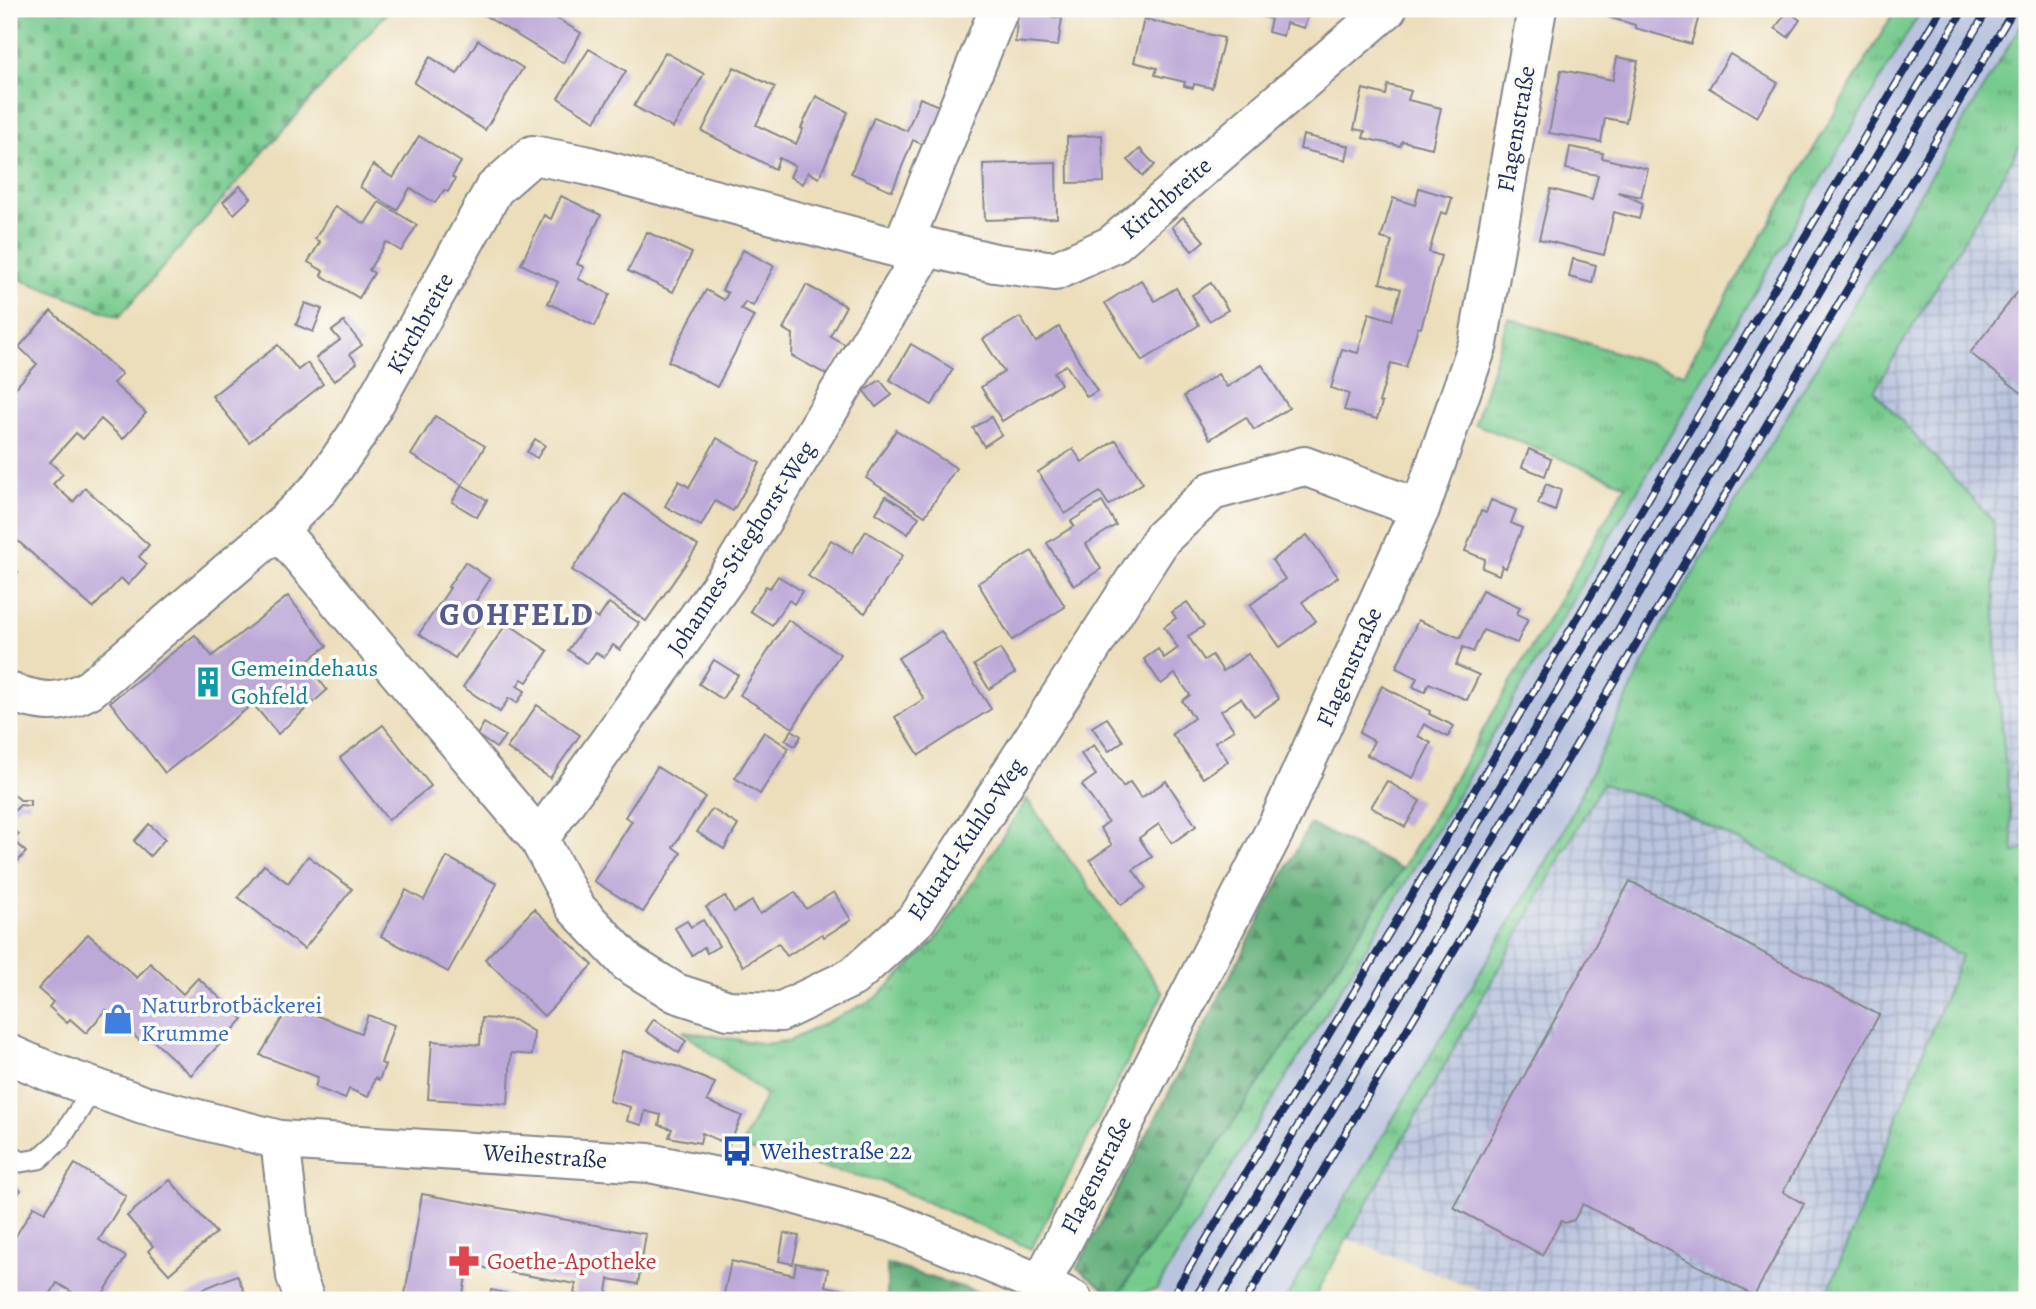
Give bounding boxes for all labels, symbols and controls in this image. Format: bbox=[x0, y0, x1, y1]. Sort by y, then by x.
street label: Flagenstraße bbox=[1489, 63, 1543, 195]
street label: Kirchbreite bbox=[1114, 149, 1218, 247]
street label: Kirchbreite bbox=[379, 267, 461, 379]
street label: Johannes-Stieghorst-Weg bbox=[659, 434, 823, 662]
district label: GOHFELD bbox=[439, 592, 595, 636]
street label: Flagenstraße bbox=[1308, 602, 1390, 732]
place label: Gemeindehaus Gohfeld bbox=[231, 652, 378, 712]
building icon: Gemeindehaus Gohfeld bbox=[191, 665, 225, 699]
street label: Eduard-Kuhlo-Weg bbox=[900, 752, 1032, 926]
place label: Naturbrotbäckerei Krumme bbox=[141, 989, 322, 1049]
shop icon: Naturbrotbäckerei Krumme bbox=[101, 1002, 135, 1036]
street label: Flagenstraße bbox=[1053, 1111, 1139, 1239]
bus stop icon: Weihestraße 22 bbox=[720, 1134, 754, 1168]
place label: Weihestraße 22 bbox=[759, 1135, 912, 1167]
street label: Weihestraße bbox=[481, 1136, 608, 1176]
pharmacy icon: Goethe-Apotheke bbox=[447, 1244, 481, 1278]
place label: Goethe-Apotheke bbox=[487, 1245, 657, 1277]

